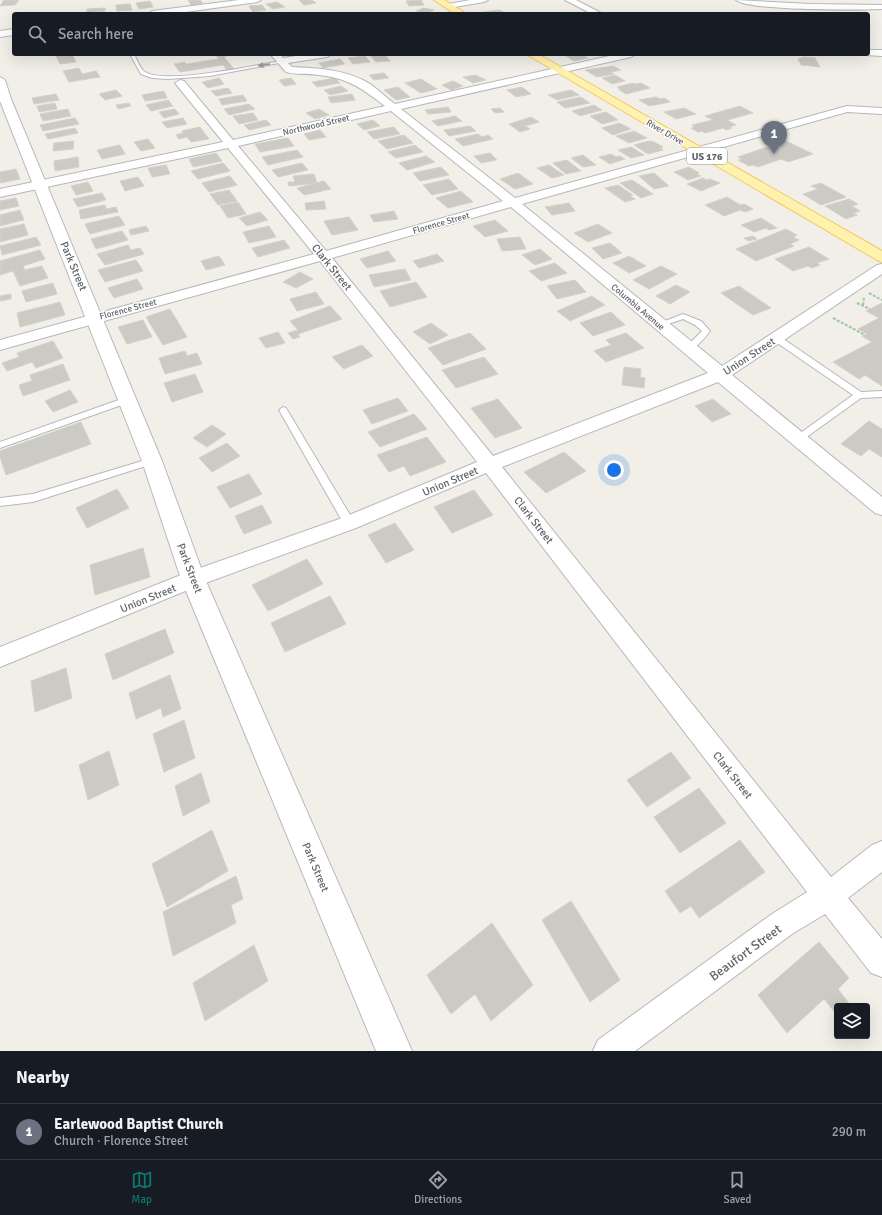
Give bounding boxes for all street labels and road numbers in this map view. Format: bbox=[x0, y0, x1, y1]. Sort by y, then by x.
street label: Northwood Street bbox=[282, 112, 351, 139]
street label: River Drive bbox=[644, 117, 686, 148]
road number: US 176 bbox=[687, 148, 727, 164]
street label: Florence Street bbox=[411, 210, 471, 237]
street label: Park Street bbox=[57, 240, 90, 293]
street label: Clark Street bbox=[309, 241, 354, 293]
street label: Columbia Avenue bbox=[609, 282, 667, 333]
street label: Florence Street bbox=[98, 297, 158, 322]
street label: Union Street bbox=[721, 335, 778, 378]
street label: Union Street bbox=[420, 464, 480, 499]
street label: Clark Street bbox=[511, 494, 556, 547]
street label: Park Street bbox=[174, 541, 205, 595]
street label: Union Street bbox=[118, 581, 178, 616]
street label: Clark Street bbox=[710, 749, 755, 802]
street label: Park Street bbox=[299, 841, 332, 894]
street label: Beaufort Street bbox=[706, 921, 785, 984]

